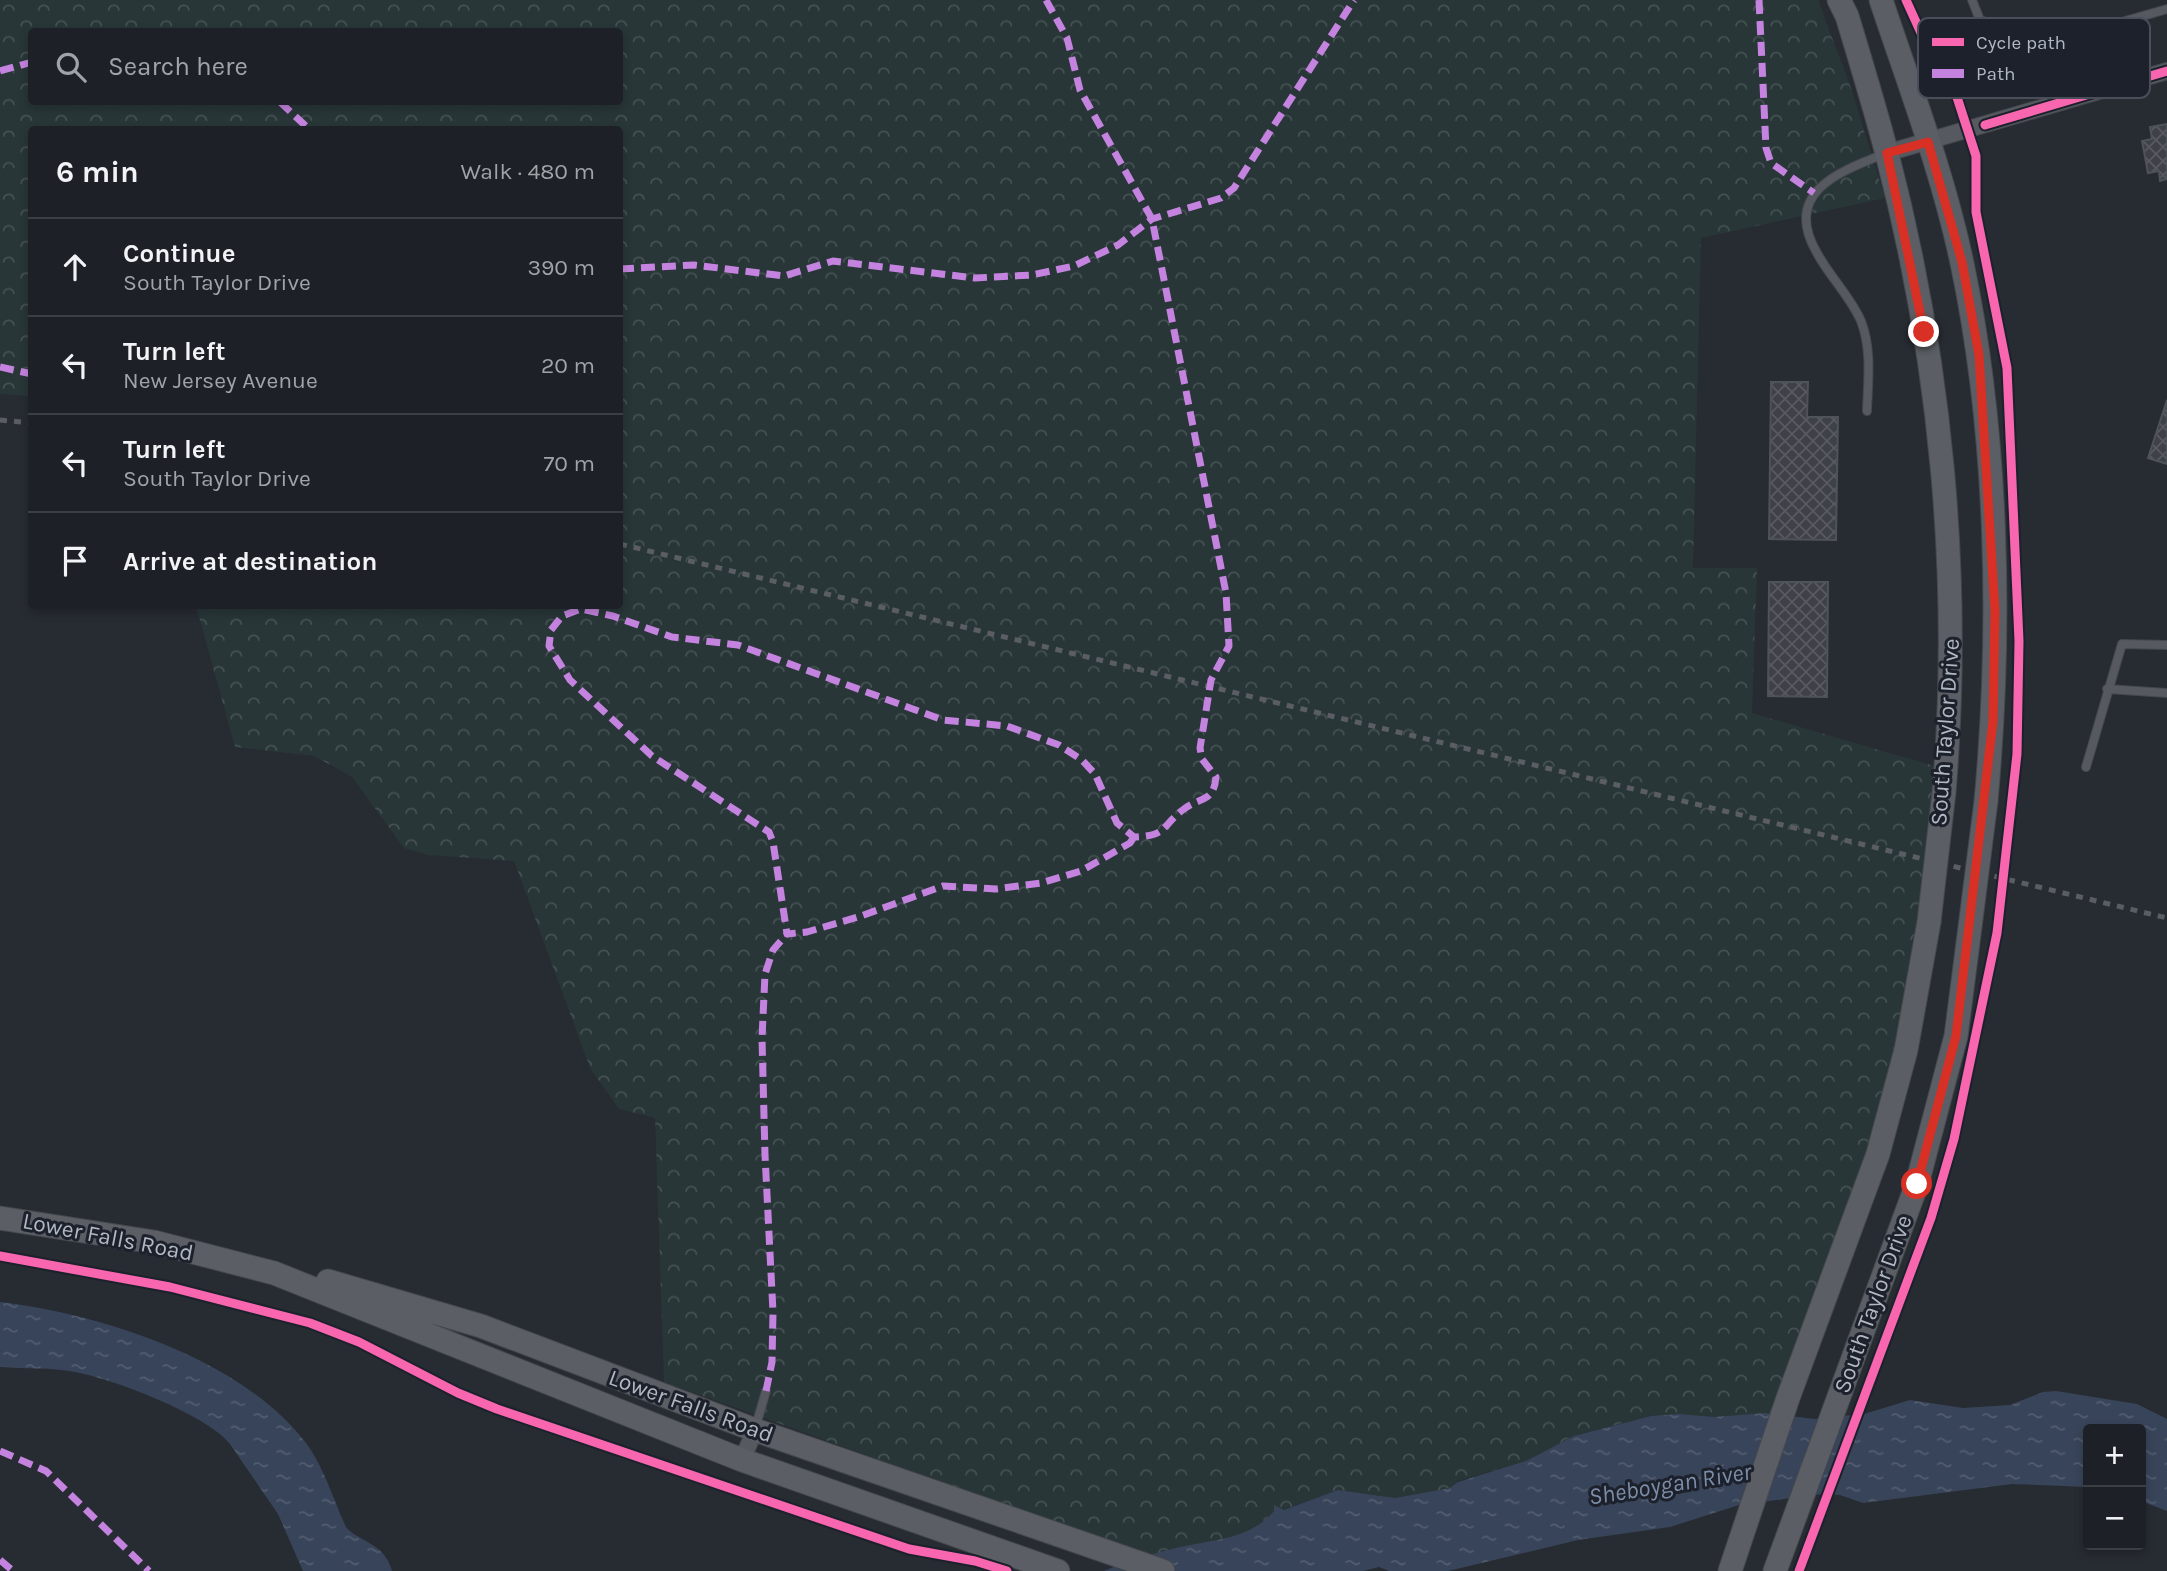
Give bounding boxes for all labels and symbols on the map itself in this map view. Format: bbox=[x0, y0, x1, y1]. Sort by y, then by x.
legend bbox=[1918, 18, 2150, 98]
text: Cycle path bbox=[1976, 32, 2066, 54]
text: Path bbox=[1976, 63, 2016, 85]
route end bbox=[1908, 316, 1939, 347]
street label: South Taylor Drive bbox=[1925, 637, 1965, 827]
route start bbox=[1901, 1168, 1932, 1199]
street label: Lower Falls Road bbox=[20, 1207, 196, 1267]
street label: South Taylor Drive bbox=[1828, 1211, 1918, 1397]
street label: Lower Falls Road bbox=[605, 1364, 777, 1448]
water label: Sheboygan River bbox=[1587, 1457, 1754, 1511]

